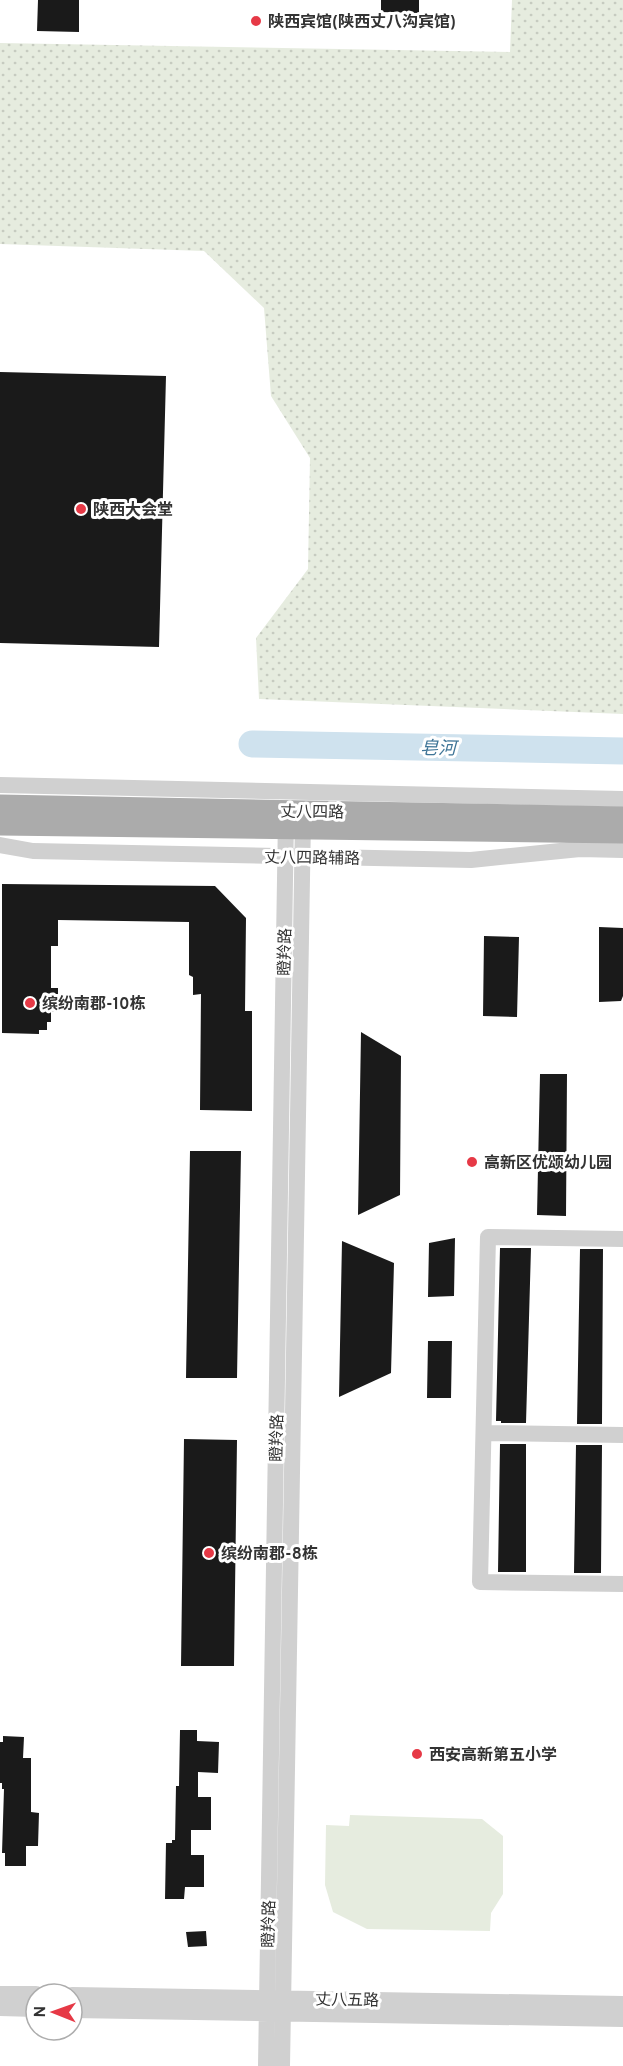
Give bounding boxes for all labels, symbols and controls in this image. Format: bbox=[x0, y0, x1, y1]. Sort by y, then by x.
place label: 陕西宾馆(陕西丈八沟宾馆) bbox=[268, 13, 456, 33]
marker: 陕西宾馆(陕西丈八沟宾馆) bbox=[249, 14, 263, 28]
place label: 陕西大会堂 bbox=[93, 501, 173, 521]
marker: 陕西大会堂 bbox=[74, 502, 88, 516]
water label: 皂河 bbox=[420, 738, 459, 761]
street label: 丈八四路 bbox=[280, 802, 344, 824]
street label: 丈八四路辅路 bbox=[264, 848, 360, 870]
street label: 瞪羚路 bbox=[276, 928, 296, 976]
place label: 缤纷南郡-10栋 bbox=[42, 994, 146, 1015]
marker: 缤纷南郡-10栋 bbox=[23, 996, 37, 1010]
place label: 高新区优颂幼儿园 bbox=[484, 1153, 612, 1174]
marker: 高新区优颂幼儿园 bbox=[465, 1155, 479, 1169]
street label: 瞪羚路 bbox=[268, 1414, 288, 1462]
place label: 缤纷南郡-8栋 bbox=[221, 1544, 318, 1565]
marker: 缤纷南郡-8栋 bbox=[202, 1546, 216, 1560]
place label: 西安高新第五小学 bbox=[429, 1746, 557, 1766]
marker: 西安高新第五小学 bbox=[410, 1747, 424, 1761]
street label: 瞪羚路 bbox=[260, 1900, 280, 1948]
north arrow bbox=[24, 1982, 84, 2042]
street label: 丈八五路 bbox=[315, 1990, 379, 2012]
text: N bbox=[31, 2006, 51, 2018]

